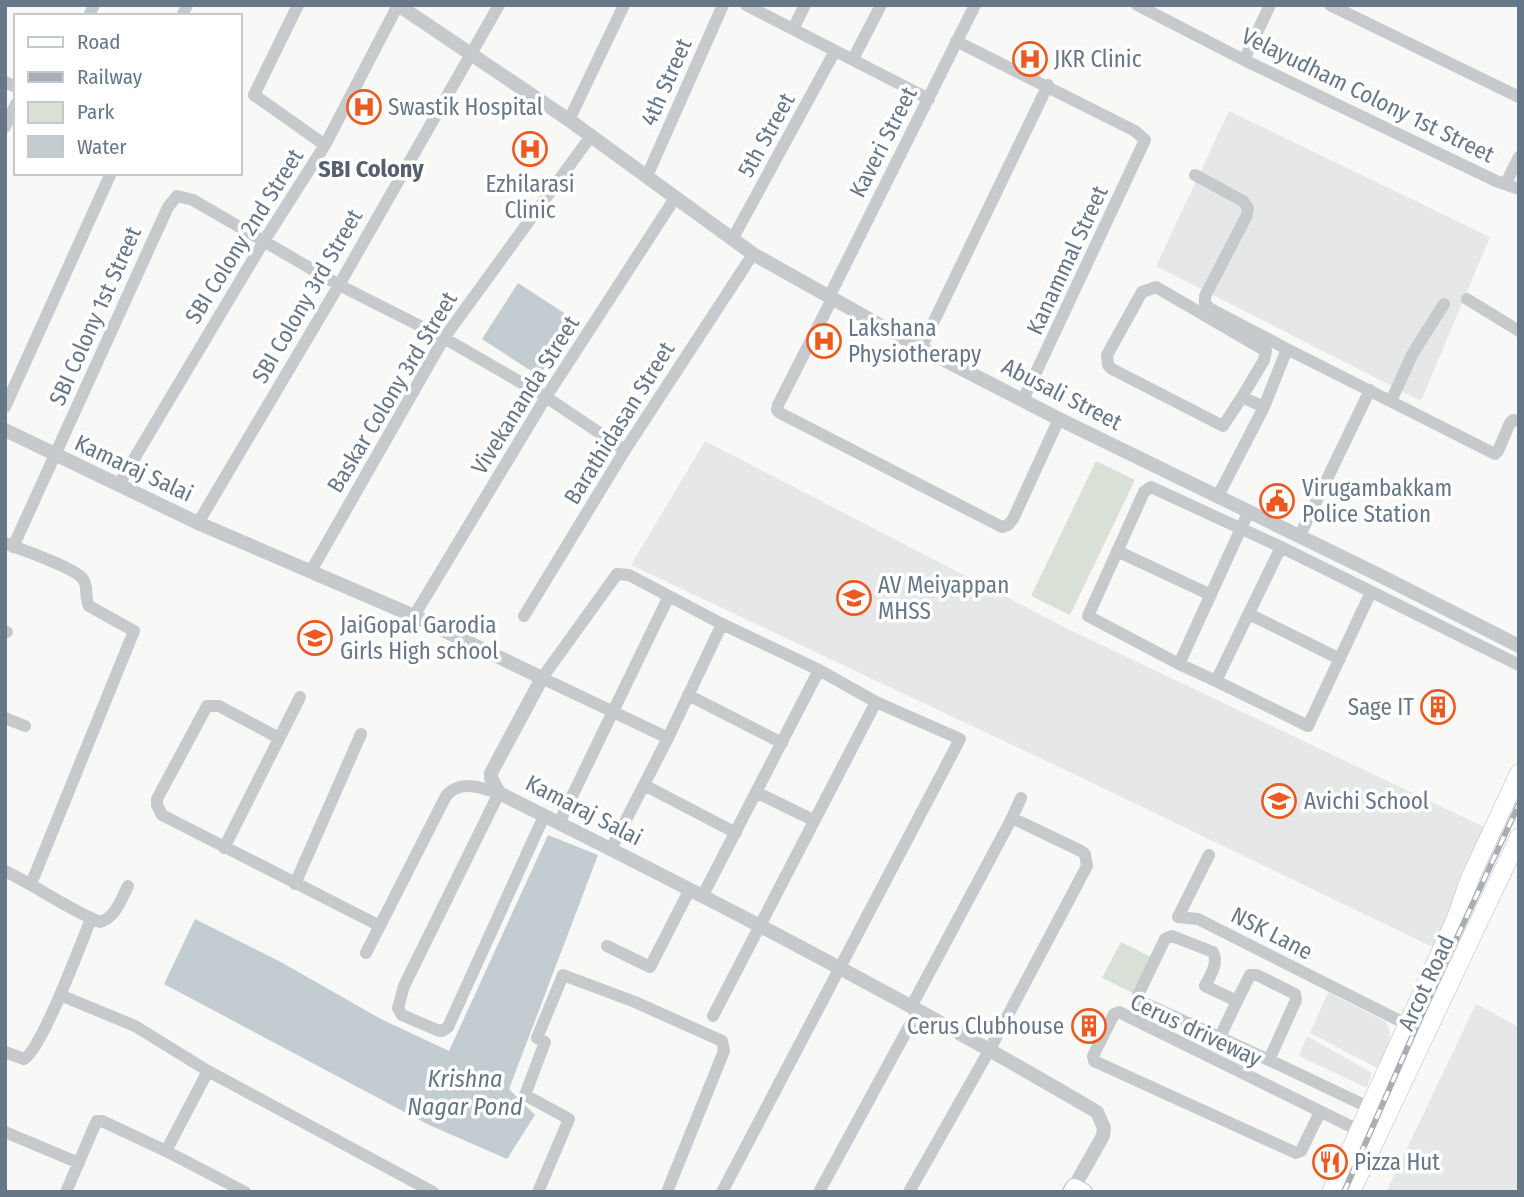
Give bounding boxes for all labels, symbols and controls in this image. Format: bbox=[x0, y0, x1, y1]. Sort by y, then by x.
legend bbox=[14, 14, 242, 175]
street label: Velayudham Colony 1st Street bbox=[1237, 22, 1499, 169]
text: Road bbox=[77, 29, 121, 55]
street label: 4th Street bbox=[634, 34, 698, 130]
hospital icon: JKR Clinic bbox=[1011, 40, 1049, 78]
place label: JKR Clinic bbox=[1054, 45, 1142, 73]
text: Railway bbox=[77, 64, 143, 90]
street label: Kaveri Street bbox=[843, 82, 923, 202]
hospital icon: Swastik Hospital bbox=[345, 88, 383, 126]
street label: 5th Street bbox=[731, 88, 801, 182]
place label: Swastik Hospital bbox=[388, 93, 543, 121]
text: Park bbox=[77, 99, 115, 125]
hospital icon: Ezhilarasi Clinic bbox=[511, 130, 549, 168]
text: Water bbox=[77, 134, 127, 160]
street label: SBI Colony 2nd Street bbox=[179, 143, 309, 329]
district label: SBI Colony bbox=[318, 155, 424, 183]
place label: Ezhilarasi Clinic bbox=[485, 170, 575, 224]
street label: Kanammal Street bbox=[1020, 181, 1114, 339]
street label: SBI Colony 3rd Street bbox=[246, 204, 368, 388]
street label: SBI Colony 1st Street bbox=[43, 222, 147, 410]
street label: Baskar Colony 3rd Street bbox=[321, 286, 463, 498]
street label: Vivekananda Street bbox=[465, 310, 585, 479]
place label: Lakshana Physiotherapy bbox=[848, 314, 982, 368]
hospital icon: Lakshana Physiotherapy bbox=[805, 322, 843, 360]
street label: Barathidasan Street bbox=[558, 336, 680, 509]
street label: Abusali Street bbox=[997, 352, 1127, 436]
street label: Kamaraj Salai bbox=[70, 428, 198, 508]
place label: Virugambakkam Police Station bbox=[1302, 474, 1452, 528]
public building icon: Virugambakkam Police Station bbox=[1258, 482, 1296, 520]
place label: AV Meiyappan MHSS bbox=[878, 571, 1009, 625]
school or university icon: AV Meiyappan MHSS bbox=[835, 579, 873, 617]
place label: JaiGopal Garodia Girls High school bbox=[340, 611, 498, 665]
school or university icon: JaiGopal Garodia Girls High school bbox=[296, 619, 334, 657]
building icon: Sage IT bbox=[1419, 688, 1457, 726]
place label: Sage IT bbox=[1348, 693, 1414, 721]
street label: Kamaraj Salai bbox=[521, 769, 647, 851]
school or university icon: Avichi School bbox=[1260, 782, 1298, 820]
place label: Avichi School bbox=[1304, 787, 1429, 815]
street label: NSK Lane bbox=[1227, 901, 1317, 965]
street label: Arcot Road bbox=[1392, 931, 1460, 1035]
street label: Cerus driveway bbox=[1126, 987, 1267, 1073]
building icon: Cerus Clubhouse bbox=[1070, 1007, 1108, 1045]
place label: Cerus Clubhouse bbox=[907, 1012, 1064, 1040]
water label: Krishna Nagar Pond bbox=[407, 1065, 523, 1121]
restaurant icon: Pizza Hut bbox=[1311, 1143, 1349, 1181]
place label: Pizza Hut bbox=[1354, 1148, 1440, 1176]

